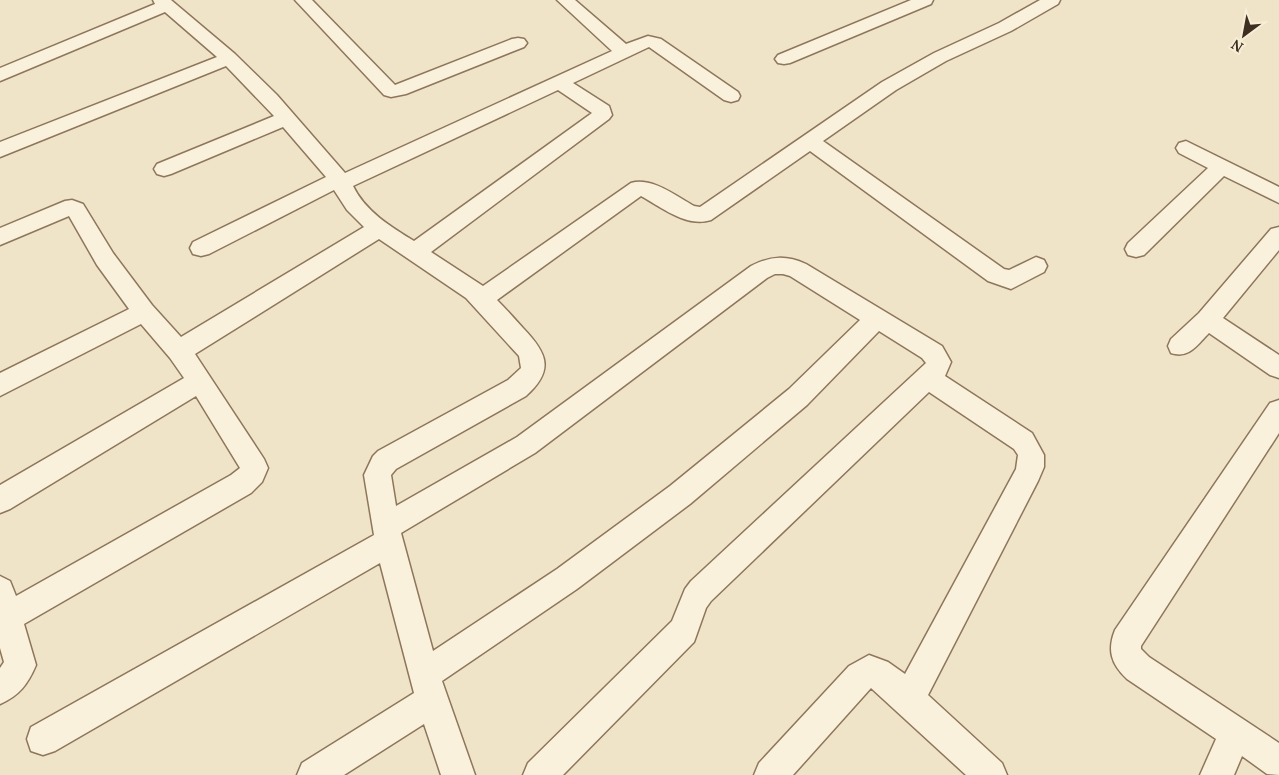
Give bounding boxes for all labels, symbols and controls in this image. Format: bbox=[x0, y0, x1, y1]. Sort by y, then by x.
north arrow bbox=[1219, 10, 1269, 60]
text: N bbox=[1227, 35, 1246, 57]

